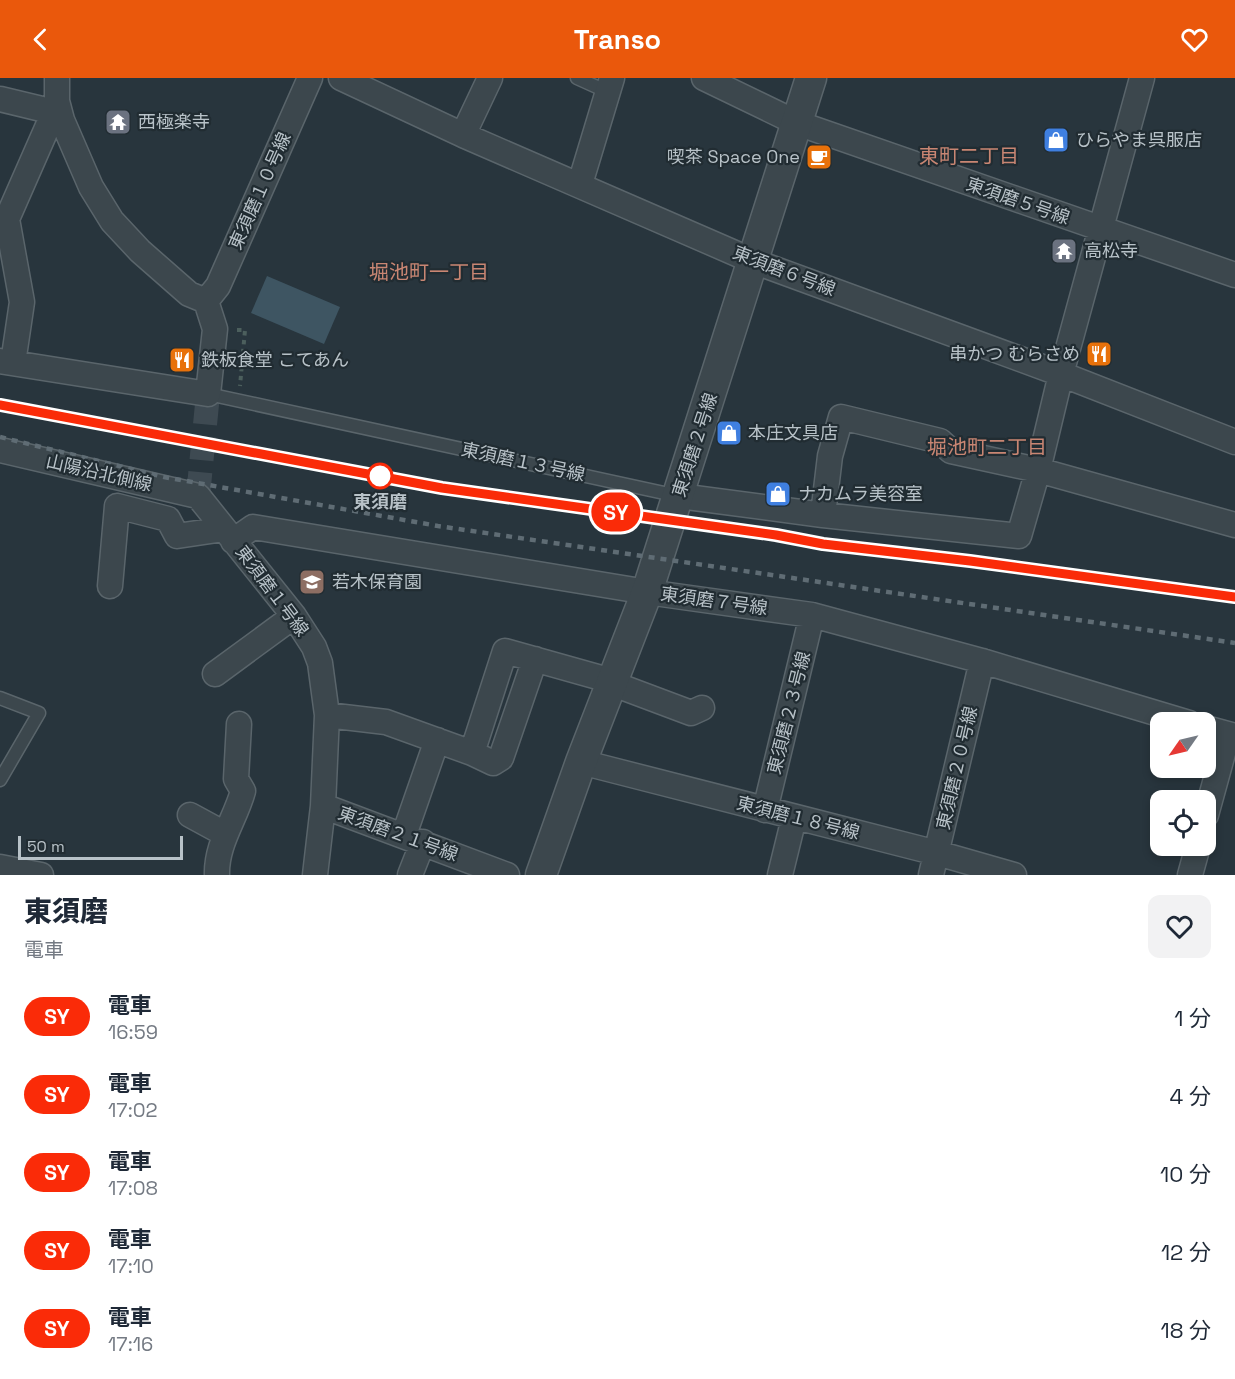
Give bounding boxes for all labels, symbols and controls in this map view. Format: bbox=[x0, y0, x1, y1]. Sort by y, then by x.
text: Transo bbox=[574, 22, 661, 57]
icon: back bbox=[24, 23, 57, 56]
icon: heart bbox=[1178, 23, 1211, 56]
temple icon: 西極楽寺 bbox=[103, 107, 133, 137]
place label: 西極楽寺 bbox=[138, 110, 210, 133]
shop icon: ひらやま呉服店 bbox=[1041, 125, 1071, 155]
place label: ひらやま呉服店 bbox=[1076, 128, 1202, 151]
street label: 東須磨１０号線 bbox=[223, 129, 296, 253]
cafe icon: 喫茶 Space One bbox=[804, 142, 834, 172]
district label: 東町二丁目 bbox=[919, 143, 1019, 169]
place label: 喫茶 Space One bbox=[667, 145, 800, 168]
street label: 東須磨５号線 bbox=[963, 172, 1073, 229]
temple icon: 高松寺 bbox=[1049, 236, 1079, 266]
place label: 高松寺 bbox=[1084, 239, 1138, 262]
street label: 東須磨６号線 bbox=[730, 240, 839, 301]
district label: 堀池町一丁目 bbox=[369, 259, 489, 285]
restaurant icon: 串かつ むらさめ bbox=[1084, 339, 1114, 369]
place label: 串かつ むらさめ bbox=[949, 342, 1080, 365]
restaurant icon: 鉄板食堂 こてあん bbox=[167, 345, 197, 375]
place label: 鉄板食堂 こてあん bbox=[201, 348, 349, 371]
street label: 東須磨２号線 bbox=[667, 390, 722, 500]
shop icon: 本庄文具店 bbox=[714, 418, 744, 448]
place label: 本庄文具店 bbox=[748, 421, 838, 444]
district label: 堀池町二丁目 bbox=[927, 434, 1047, 460]
street label: 東須磨１３号線 bbox=[459, 437, 587, 486]
street label: 山陽沿北側線 bbox=[44, 449, 154, 496]
marker: 東須磨 bbox=[367, 463, 393, 489]
shop icon: ナカムラ美容室 bbox=[763, 479, 793, 509]
place label: ナカムラ美容室 bbox=[798, 482, 923, 505]
place label: 東須磨 bbox=[353, 490, 407, 513]
line badge: SY bbox=[589, 492, 643, 532]
text: SY bbox=[603, 499, 629, 526]
street label: 東須磨１号線 bbox=[231, 541, 314, 641]
school or university icon: 若木保育園 bbox=[297, 567, 327, 597]
place label: 若木保育園 bbox=[332, 570, 422, 593]
street label: 東須磨７号線 bbox=[659, 582, 769, 619]
street label: 東須磨２３号線 bbox=[762, 649, 815, 777]
street label: 東須磨２０号線 bbox=[931, 704, 982, 832]
north arrow bbox=[1150, 712, 1216, 778]
map controls bbox=[1150, 712, 1216, 856]
button: locate bbox=[1150, 790, 1216, 856]
street label: 東須磨１８号線 bbox=[734, 791, 862, 844]
street label: 東須磨２１号線 bbox=[335, 801, 461, 866]
scale bar bbox=[18, 833, 183, 860]
text: 50 m bbox=[27, 836, 65, 857]
text: 東須磨 bbox=[24, 893, 108, 929]
button: heart bbox=[1148, 895, 1211, 958]
text: 電車 bbox=[24, 937, 64, 963]
text: 電車 bbox=[108, 991, 152, 1019]
text: SY bbox=[44, 1003, 70, 1030]
text: 1 分 bbox=[1174, 1004, 1211, 1032]
text: 16:59 bbox=[108, 1019, 158, 1045]
text: 電車 bbox=[108, 1069, 152, 1097]
text: SY bbox=[44, 1081, 70, 1108]
text: 4 分 bbox=[1170, 1082, 1211, 1110]
text: 17:02 bbox=[108, 1097, 158, 1123]
text: 電車 bbox=[108, 1147, 152, 1175]
text: SY bbox=[44, 1159, 70, 1186]
text: 10 分 bbox=[1160, 1160, 1211, 1188]
text: 17:08 bbox=[108, 1175, 158, 1201]
text: 電車 bbox=[108, 1225, 152, 1253]
text: SY bbox=[44, 1237, 70, 1264]
text: 12 分 bbox=[1161, 1238, 1211, 1266]
text: 17:10 bbox=[108, 1253, 154, 1279]
text: 電車 bbox=[108, 1303, 152, 1331]
text: SY bbox=[44, 1315, 70, 1342]
text: 18 分 bbox=[1160, 1316, 1211, 1344]
text: 17:16 bbox=[108, 1331, 153, 1357]

